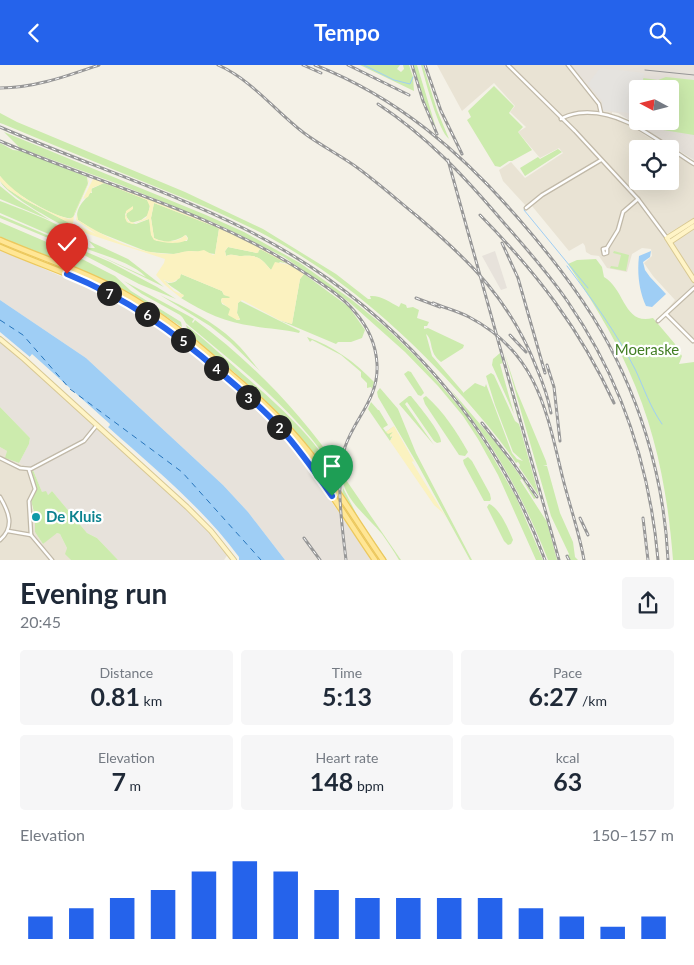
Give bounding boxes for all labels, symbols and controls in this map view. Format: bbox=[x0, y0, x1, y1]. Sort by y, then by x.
icon: back bbox=[20, 19, 48, 47]
text: Tempo bbox=[314, 19, 380, 46]
icon: search bbox=[646, 19, 674, 47]
north arrow bbox=[629, 80, 679, 130]
map controls bbox=[629, 80, 679, 190]
button: locate bbox=[629, 140, 679, 190]
pin bbox=[46, 223, 88, 274]
icon: check bbox=[53, 230, 81, 258]
pin: 7 bbox=[96, 281, 122, 305]
text: 7 bbox=[105, 285, 114, 302]
pin: 6 bbox=[134, 301, 160, 327]
text: 6 bbox=[143, 306, 152, 323]
pin: 5 bbox=[170, 327, 196, 353]
text: 5 bbox=[179, 332, 188, 349]
park label: Moeraske bbox=[615, 340, 679, 358]
pin: 4 bbox=[204, 355, 228, 381]
text: 4 bbox=[212, 360, 221, 377]
pin: 3 bbox=[236, 385, 260, 409]
text: 3 bbox=[244, 389, 253, 406]
pin: 2 bbox=[266, 415, 292, 439]
text: 2 bbox=[275, 419, 284, 436]
pin bbox=[311, 445, 353, 496]
icon: arrive bbox=[318, 452, 346, 480]
place label: De Kluis bbox=[46, 507, 102, 525]
marker: De Kluis bbox=[30, 511, 42, 523]
text: Evening run bbox=[20, 576, 167, 610]
button: share bbox=[622, 577, 674, 629]
text: 20:45 bbox=[20, 612, 61, 631]
text: Distance bbox=[99, 664, 153, 681]
text: Time bbox=[332, 664, 362, 681]
text: Pace bbox=[553, 664, 582, 681]
text: 0.81 bbox=[90, 681, 140, 711]
text: 5:13 bbox=[322, 681, 372, 711]
text: 6:27 bbox=[528, 681, 578, 711]
text: km bbox=[140, 692, 162, 709]
text: /km bbox=[578, 692, 607, 709]
text: Elevation bbox=[98, 749, 155, 766]
text: Heart rate bbox=[316, 749, 378, 766]
text: kcal bbox=[556, 749, 580, 766]
text: 7 bbox=[112, 766, 126, 796]
text: 148 bbox=[310, 766, 353, 796]
text: 63 bbox=[553, 766, 582, 796]
text: m bbox=[126, 777, 141, 794]
text: bpm bbox=[353, 777, 384, 794]
text: Elevation bbox=[20, 825, 85, 844]
text: 150–157 m bbox=[592, 825, 674, 844]

